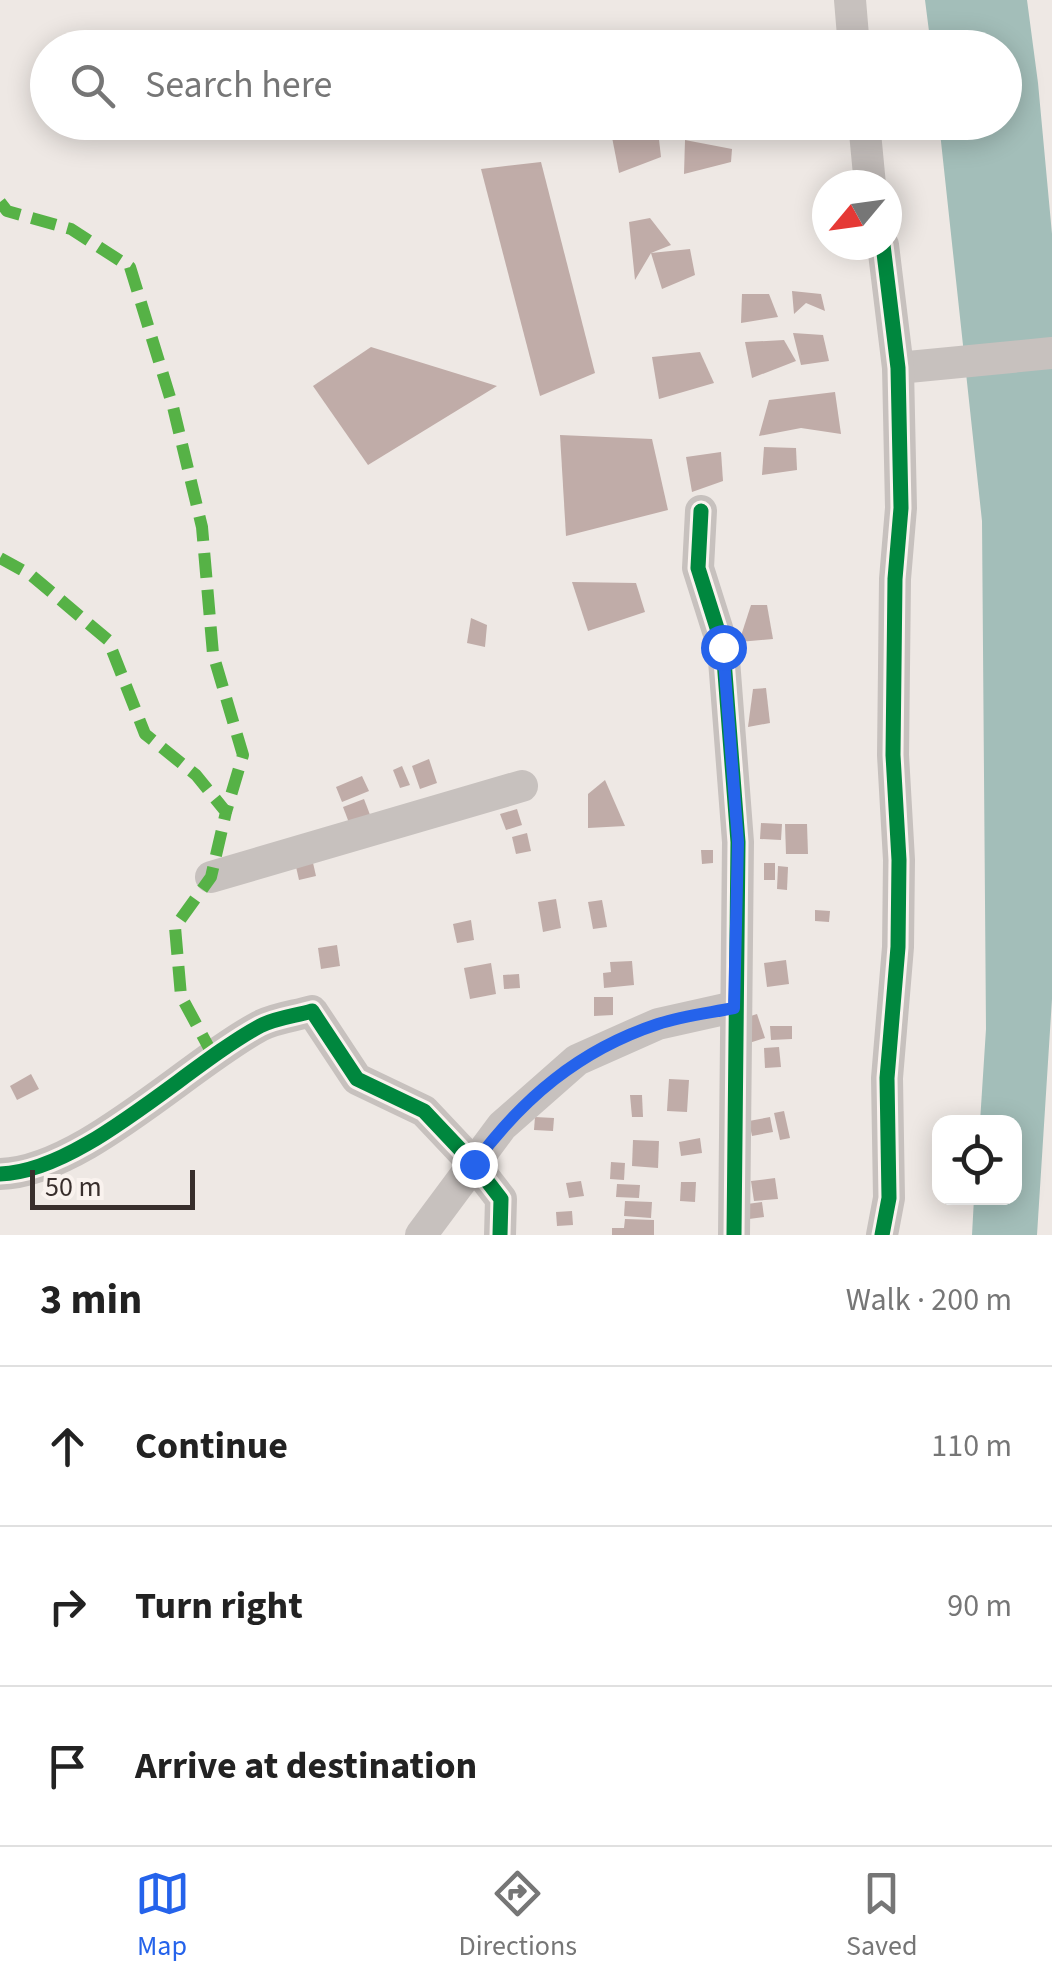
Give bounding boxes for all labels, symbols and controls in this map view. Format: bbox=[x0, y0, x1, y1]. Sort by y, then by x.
search box bbox=[30, 30, 1022, 140]
icon: search bbox=[65, 58, 120, 113]
text: Search here bbox=[145, 58, 332, 112]
north arrow bbox=[812, 170, 902, 260]
route start bbox=[701, 625, 747, 671]
map controls bbox=[932, 1115, 1022, 1205]
button: locate bbox=[932, 1115, 1022, 1205]
route end bbox=[452, 1142, 498, 1188]
scale bar bbox=[30, 1165, 195, 1210]
text: 50 m bbox=[45, 1167, 102, 1207]
text: 3 min bbox=[40, 1270, 142, 1330]
text: Walk · 200 m bbox=[846, 1277, 1012, 1323]
icon: ahead bbox=[40, 1419, 95, 1474]
text: Continue bbox=[135, 1419, 288, 1473]
text: 110 m bbox=[931, 1423, 1012, 1469]
icon: right bbox=[40, 1579, 95, 1634]
text: Turn right bbox=[135, 1579, 303, 1633]
text: 90 m bbox=[947, 1583, 1012, 1629]
icon: arrive bbox=[40, 1739, 95, 1794]
text: Arrive at destination bbox=[135, 1739, 477, 1793]
tab: Map bbox=[135, 1866, 190, 1966]
tab: Directions bbox=[459, 1866, 577, 1966]
tab: Saved bbox=[846, 1866, 917, 1966]

